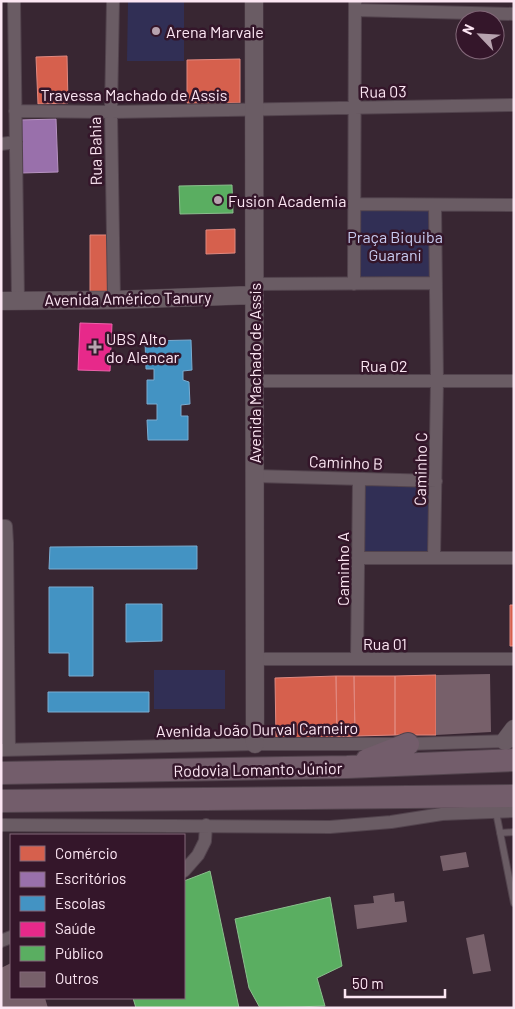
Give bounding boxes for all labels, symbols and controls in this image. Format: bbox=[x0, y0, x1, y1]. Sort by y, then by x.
north arrow bbox=[455, 10, 505, 60]
text: N bbox=[458, 21, 477, 37]
place label: Arena Marvale bbox=[166, 22, 264, 41]
marker: Arena Marvale bbox=[150, 25, 162, 37]
street label: Rua 03 bbox=[359, 81, 407, 101]
street label: Travessa Machado de Assis bbox=[41, 85, 227, 104]
street label: Rua Bahia bbox=[85, 116, 105, 186]
place label: Fusion Academia bbox=[228, 191, 347, 210]
marker: Fusion Academia bbox=[212, 194, 224, 206]
park label: Praça Biquiba Guarani bbox=[347, 227, 443, 264]
street label: Avenida Machado de Assis bbox=[245, 283, 264, 463]
street label: Avenida Américo Tanury bbox=[44, 287, 212, 309]
place label: UBS Alto do Alencar bbox=[106, 329, 180, 366]
marker: UBS Alto do Alencar bbox=[88, 340, 102, 354]
street label: Rua 02 bbox=[360, 356, 408, 375]
street label: Caminho C bbox=[410, 432, 430, 506]
street label: Caminho B bbox=[309, 451, 383, 473]
street label: Caminho A bbox=[333, 532, 352, 606]
street label: Rua 01 bbox=[363, 634, 407, 653]
street label: Avenida João Durval Carneiro bbox=[156, 718, 358, 740]
street label: Rodovia Lomanto Júnior bbox=[173, 758, 343, 780]
legend bbox=[10, 834, 185, 999]
text: Comércio bbox=[55, 844, 118, 862]
text: Escritórios bbox=[55, 869, 126, 887]
text: Escolas bbox=[55, 894, 106, 912]
text: Saúde bbox=[55, 919, 96, 937]
text: Público bbox=[55, 944, 103, 962]
scale bar bbox=[345, 966, 445, 998]
text: Outros bbox=[55, 969, 99, 987]
text: 50 m bbox=[352, 974, 384, 992]

